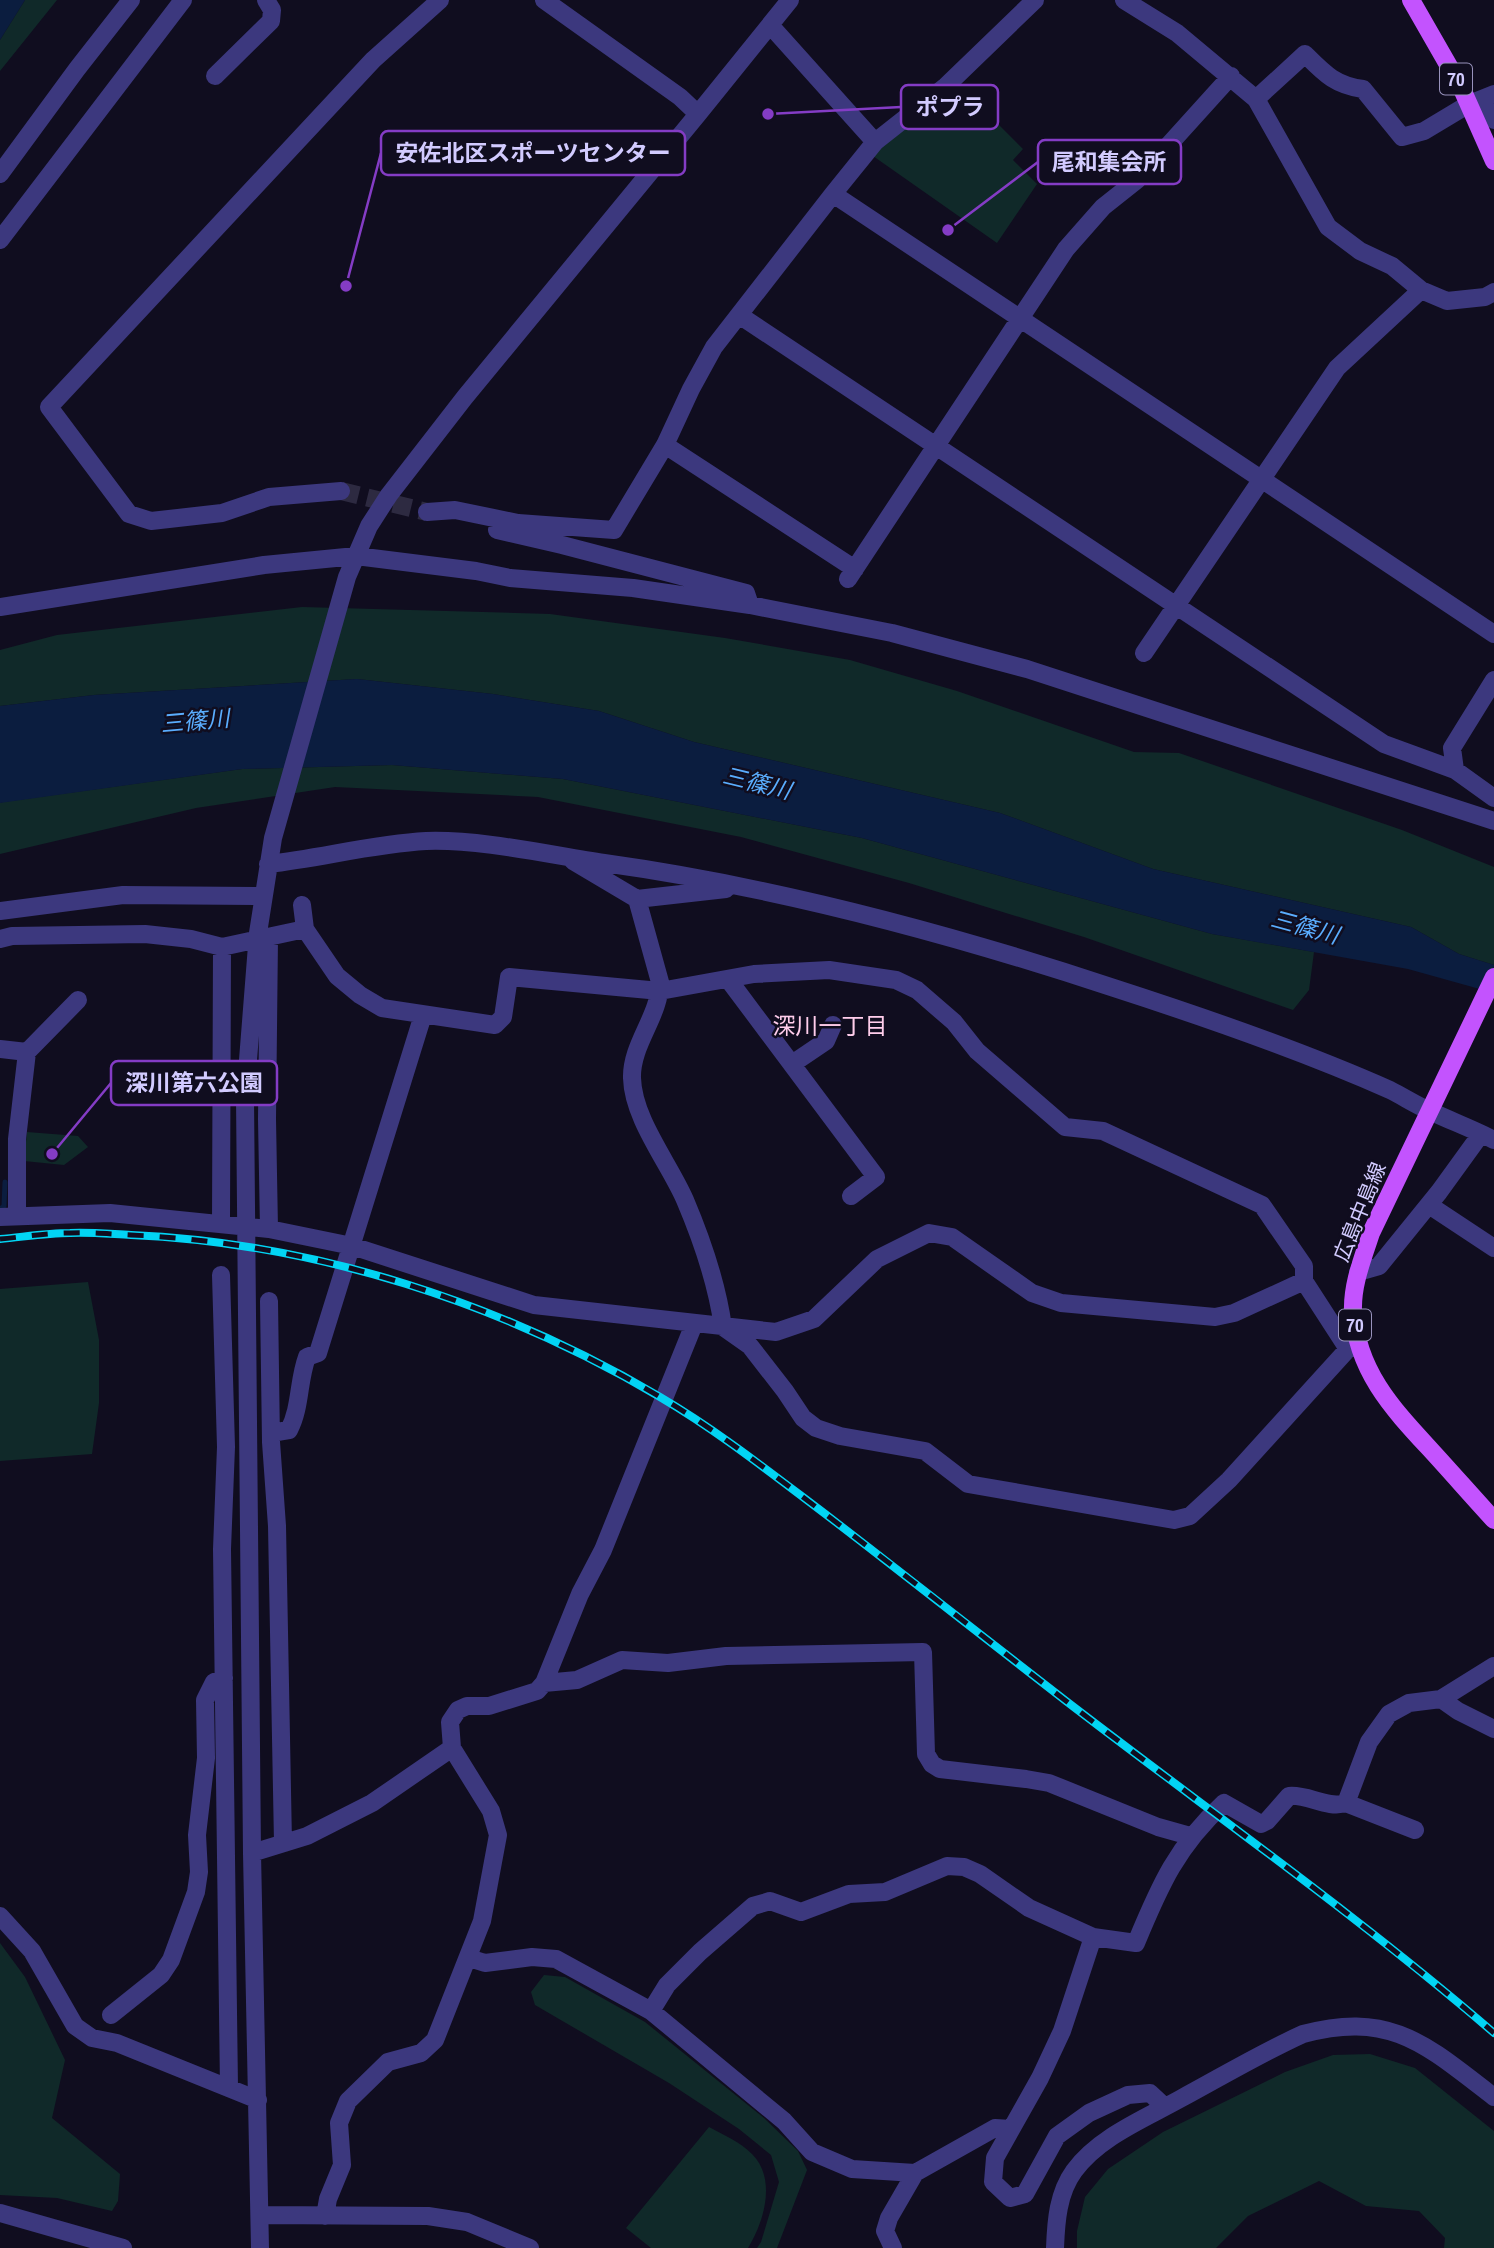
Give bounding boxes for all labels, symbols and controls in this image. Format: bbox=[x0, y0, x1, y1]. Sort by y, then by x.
road number: 70 bbox=[1440, 64, 1472, 94]
callout: ポプラ bbox=[901, 85, 998, 129]
text: ポプラ bbox=[916, 91, 985, 122]
callout: 安佐北区スポーツセンター bbox=[381, 131, 685, 175]
text: 安佐北区スポーツセンター bbox=[395, 137, 671, 168]
callout: 尾和集会所 bbox=[1038, 140, 1181, 184]
text: 尾和集会所 bbox=[1052, 146, 1167, 177]
water label: 三篠川 bbox=[159, 702, 234, 739]
water label: 三篠川 bbox=[720, 759, 797, 807]
water label: 三篠川 bbox=[1268, 903, 1345, 951]
district label: 深川一丁目 bbox=[773, 1010, 888, 1041]
callout: 深川第六公園 bbox=[111, 1061, 277, 1105]
text: 深川第六公園 bbox=[125, 1067, 263, 1098]
street label: 広島中島線 bbox=[1326, 1158, 1393, 1266]
road number: 70 bbox=[1339, 1310, 1371, 1340]

